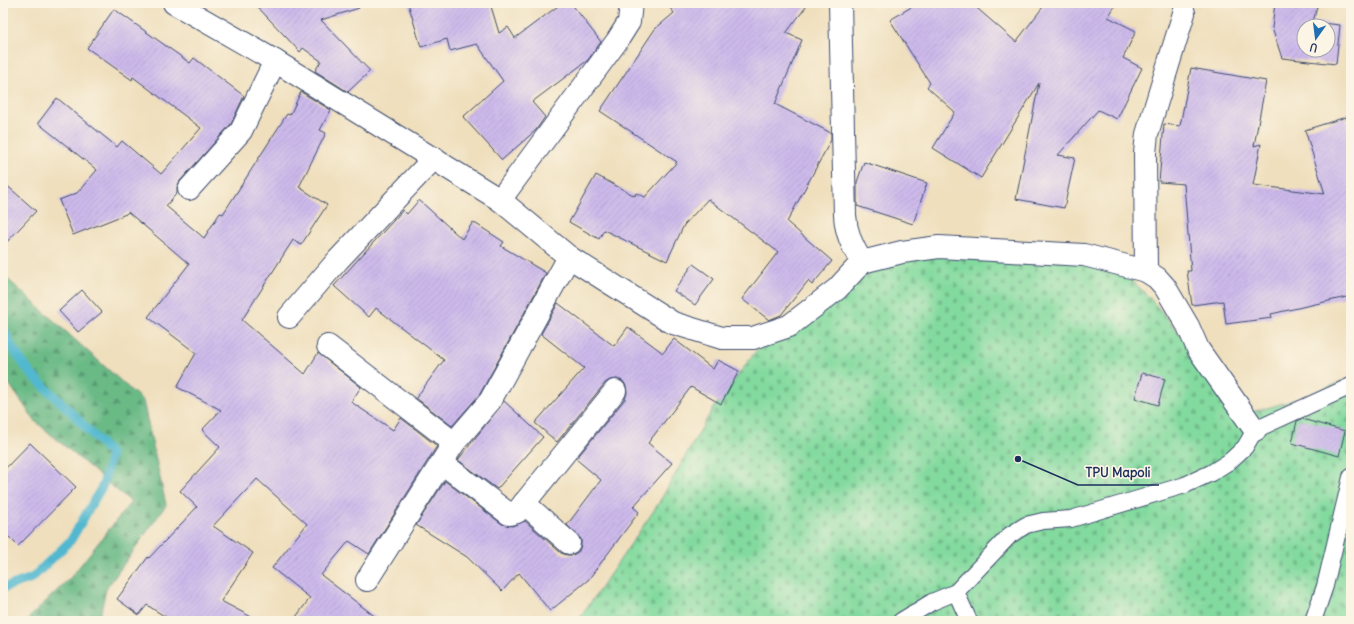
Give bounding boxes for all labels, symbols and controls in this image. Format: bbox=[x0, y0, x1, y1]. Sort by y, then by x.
north arrow bbox=[1296, 18, 1336, 58]
text: U bbox=[1308, 40, 1319, 55]
callout: TPU Mapoli bbox=[1078, 460, 1159, 485]
text: TPU Mapoli bbox=[1085, 464, 1151, 481]

